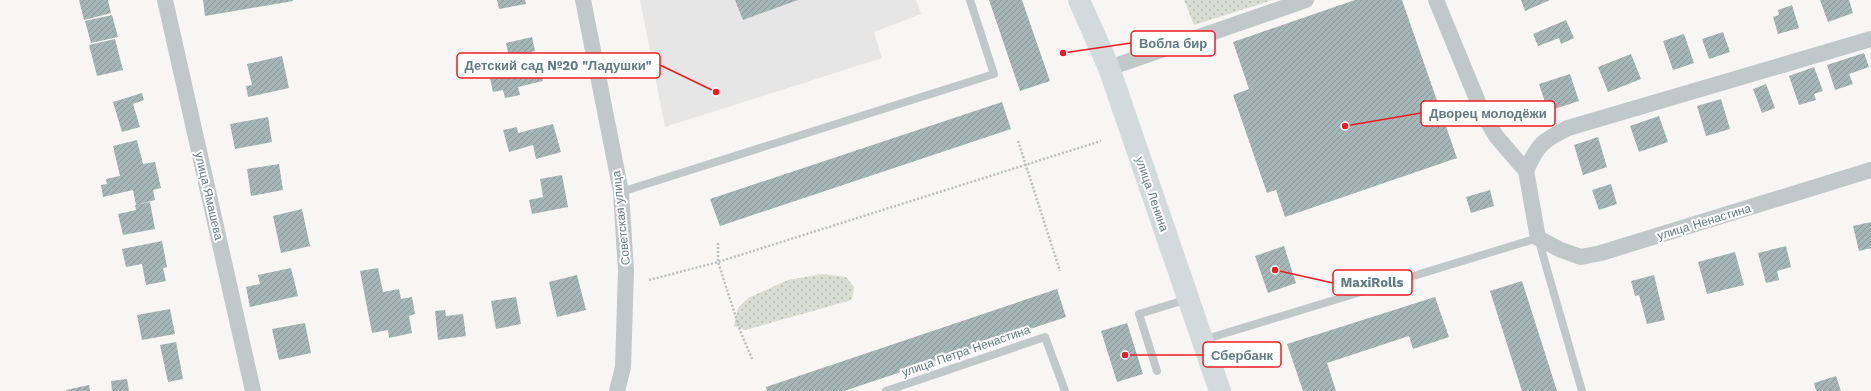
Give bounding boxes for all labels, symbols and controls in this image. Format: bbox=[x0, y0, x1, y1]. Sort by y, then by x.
callout: Вобла бир bbox=[1131, 31, 1215, 56]
text: Вобла бир bbox=[1139, 36, 1207, 51]
callout: Детский сад №20 "Ладушки" bbox=[457, 53, 660, 78]
text: Детский сад №20 "Ладушки" bbox=[465, 58, 652, 73]
callout: Дворец молодёжи bbox=[1421, 101, 1555, 126]
text: Дворец молодёжи bbox=[1429, 106, 1547, 121]
street label: улица Ямашева bbox=[192, 151, 226, 242]
street label: улица Ленина bbox=[1133, 155, 1171, 234]
street label: Советская улица bbox=[609, 170, 633, 266]
street label: улица Ненастина bbox=[1655, 201, 1753, 243]
callout: MaxiRolls bbox=[1333, 270, 1412, 295]
text: MaxiRolls bbox=[1341, 275, 1403, 290]
street label: улица Петра Ненастина bbox=[900, 322, 1032, 380]
callout: Сбербанк bbox=[1203, 342, 1281, 367]
text: Сбербанк bbox=[1211, 348, 1274, 363]

